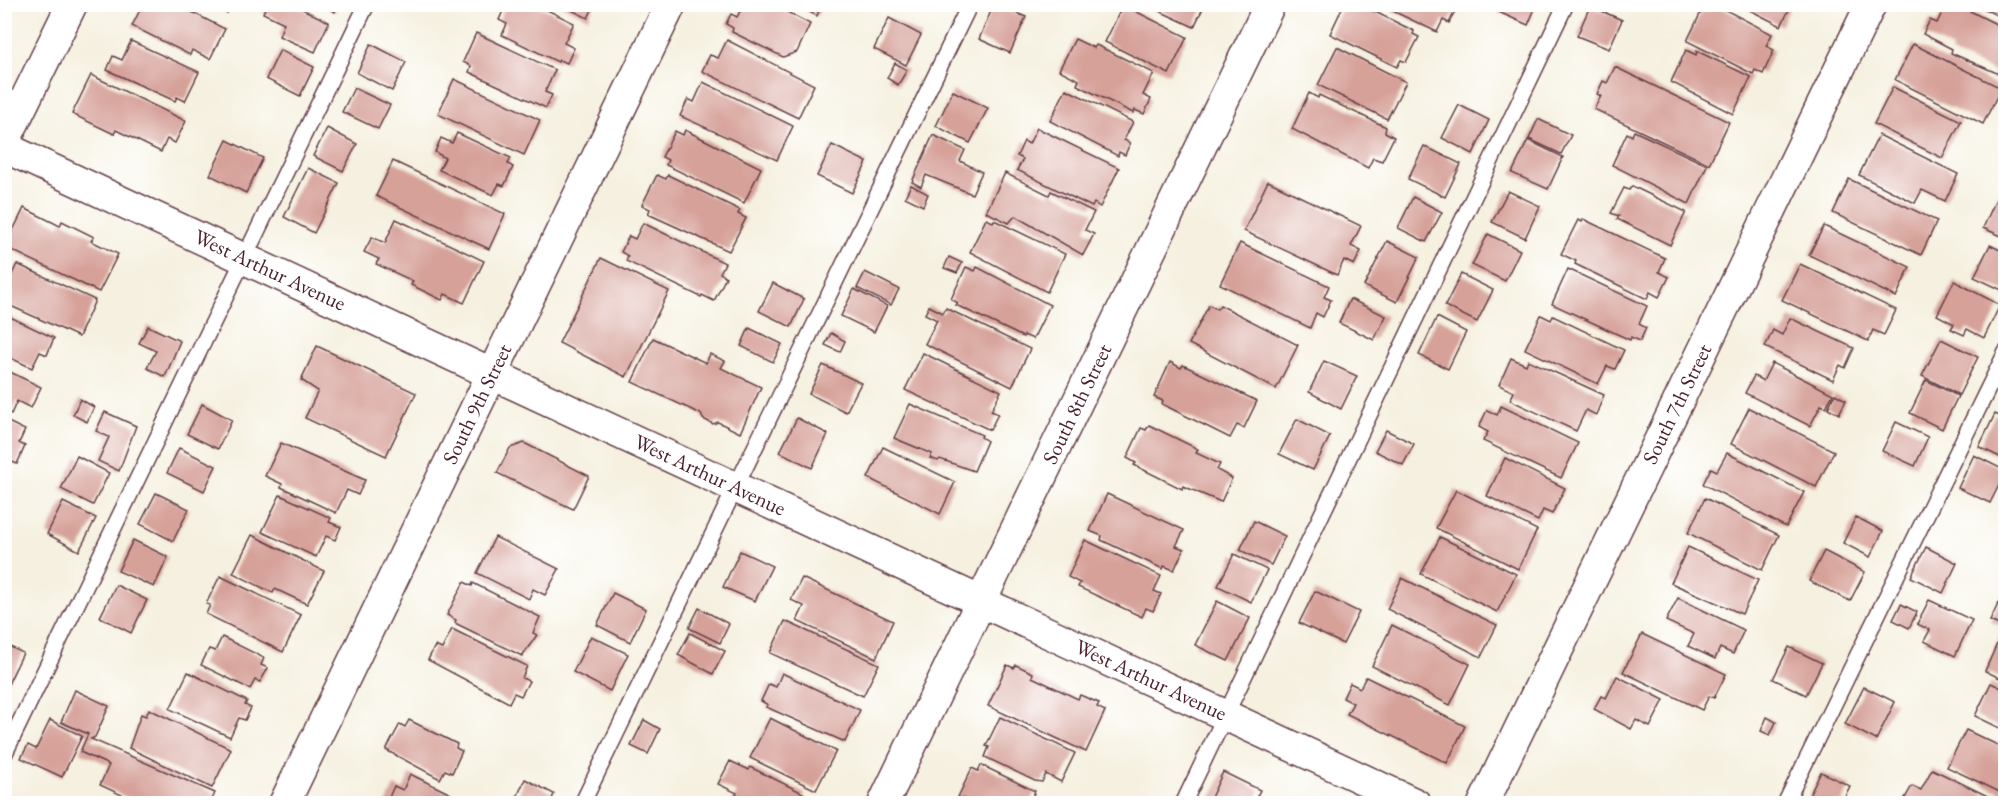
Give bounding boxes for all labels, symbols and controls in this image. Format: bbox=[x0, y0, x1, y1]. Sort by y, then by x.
street label: West Arthur Avenue bbox=[190, 223, 350, 317]
street label: South 9th Street bbox=[436, 339, 517, 468]
street label: South 8th Street bbox=[1036, 339, 1117, 468]
street label: South 7th Street bbox=[1636, 339, 1717, 468]
street label: West Arthur Avenue bbox=[630, 428, 790, 522]
street label: West Arthur Avenue bbox=[1071, 633, 1231, 727]

